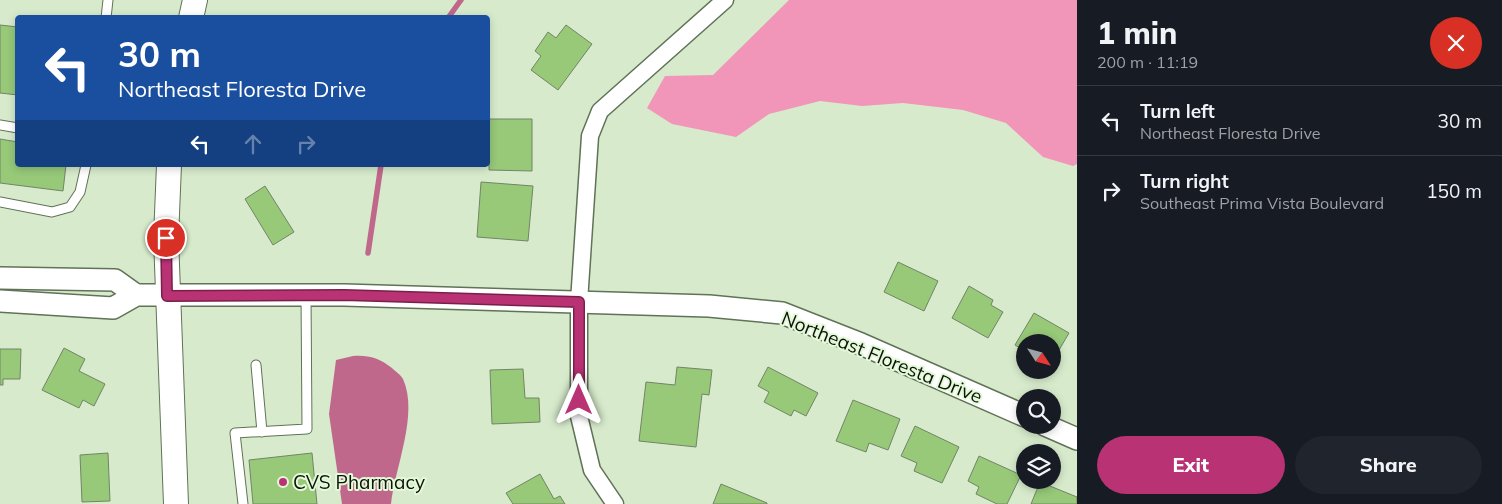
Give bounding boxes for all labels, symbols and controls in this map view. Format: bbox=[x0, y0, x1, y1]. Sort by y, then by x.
text: 1 min bbox=[1097, 14, 1177, 52]
button: close bbox=[1430, 17, 1482, 69]
text: 30 m bbox=[118, 32, 201, 76]
icon: left bbox=[35, 35, 100, 100]
text: 200 m · 11:19 bbox=[1097, 52, 1198, 72]
text: Northeast Floresta Drive bbox=[118, 75, 366, 103]
text: Turn left bbox=[1140, 99, 1215, 123]
icon: left bbox=[1097, 107, 1125, 135]
text: 30 m bbox=[1438, 109, 1482, 133]
text: Northeast Floresta Drive bbox=[1140, 123, 1320, 143]
icon: left bbox=[186, 130, 214, 158]
icon: ahead bbox=[239, 130, 267, 158]
icon: right bbox=[292, 130, 320, 158]
text: Turn right bbox=[1140, 169, 1229, 193]
icon: right bbox=[1097, 177, 1125, 205]
text: 150 m bbox=[1426, 179, 1482, 203]
text: Southeast Prima Vista Boulevard bbox=[1140, 193, 1384, 213]
pin bbox=[145, 217, 187, 259]
icon: arrive bbox=[152, 224, 180, 252]
street label: Northeast Floresta Drive bbox=[778, 306, 986, 408]
north arrow bbox=[1016, 334, 1061, 379]
map controls bbox=[1016, 334, 1061, 489]
position arrow bbox=[552, 373, 604, 425]
button: search bbox=[1016, 389, 1061, 434]
button: Exit bbox=[1097, 436, 1285, 494]
button: Share bbox=[1295, 436, 1482, 494]
button: layers bbox=[1016, 444, 1061, 489]
place label: CVS Pharmacy bbox=[293, 470, 425, 494]
marker: CVS Pharmacy bbox=[277, 476, 289, 488]

